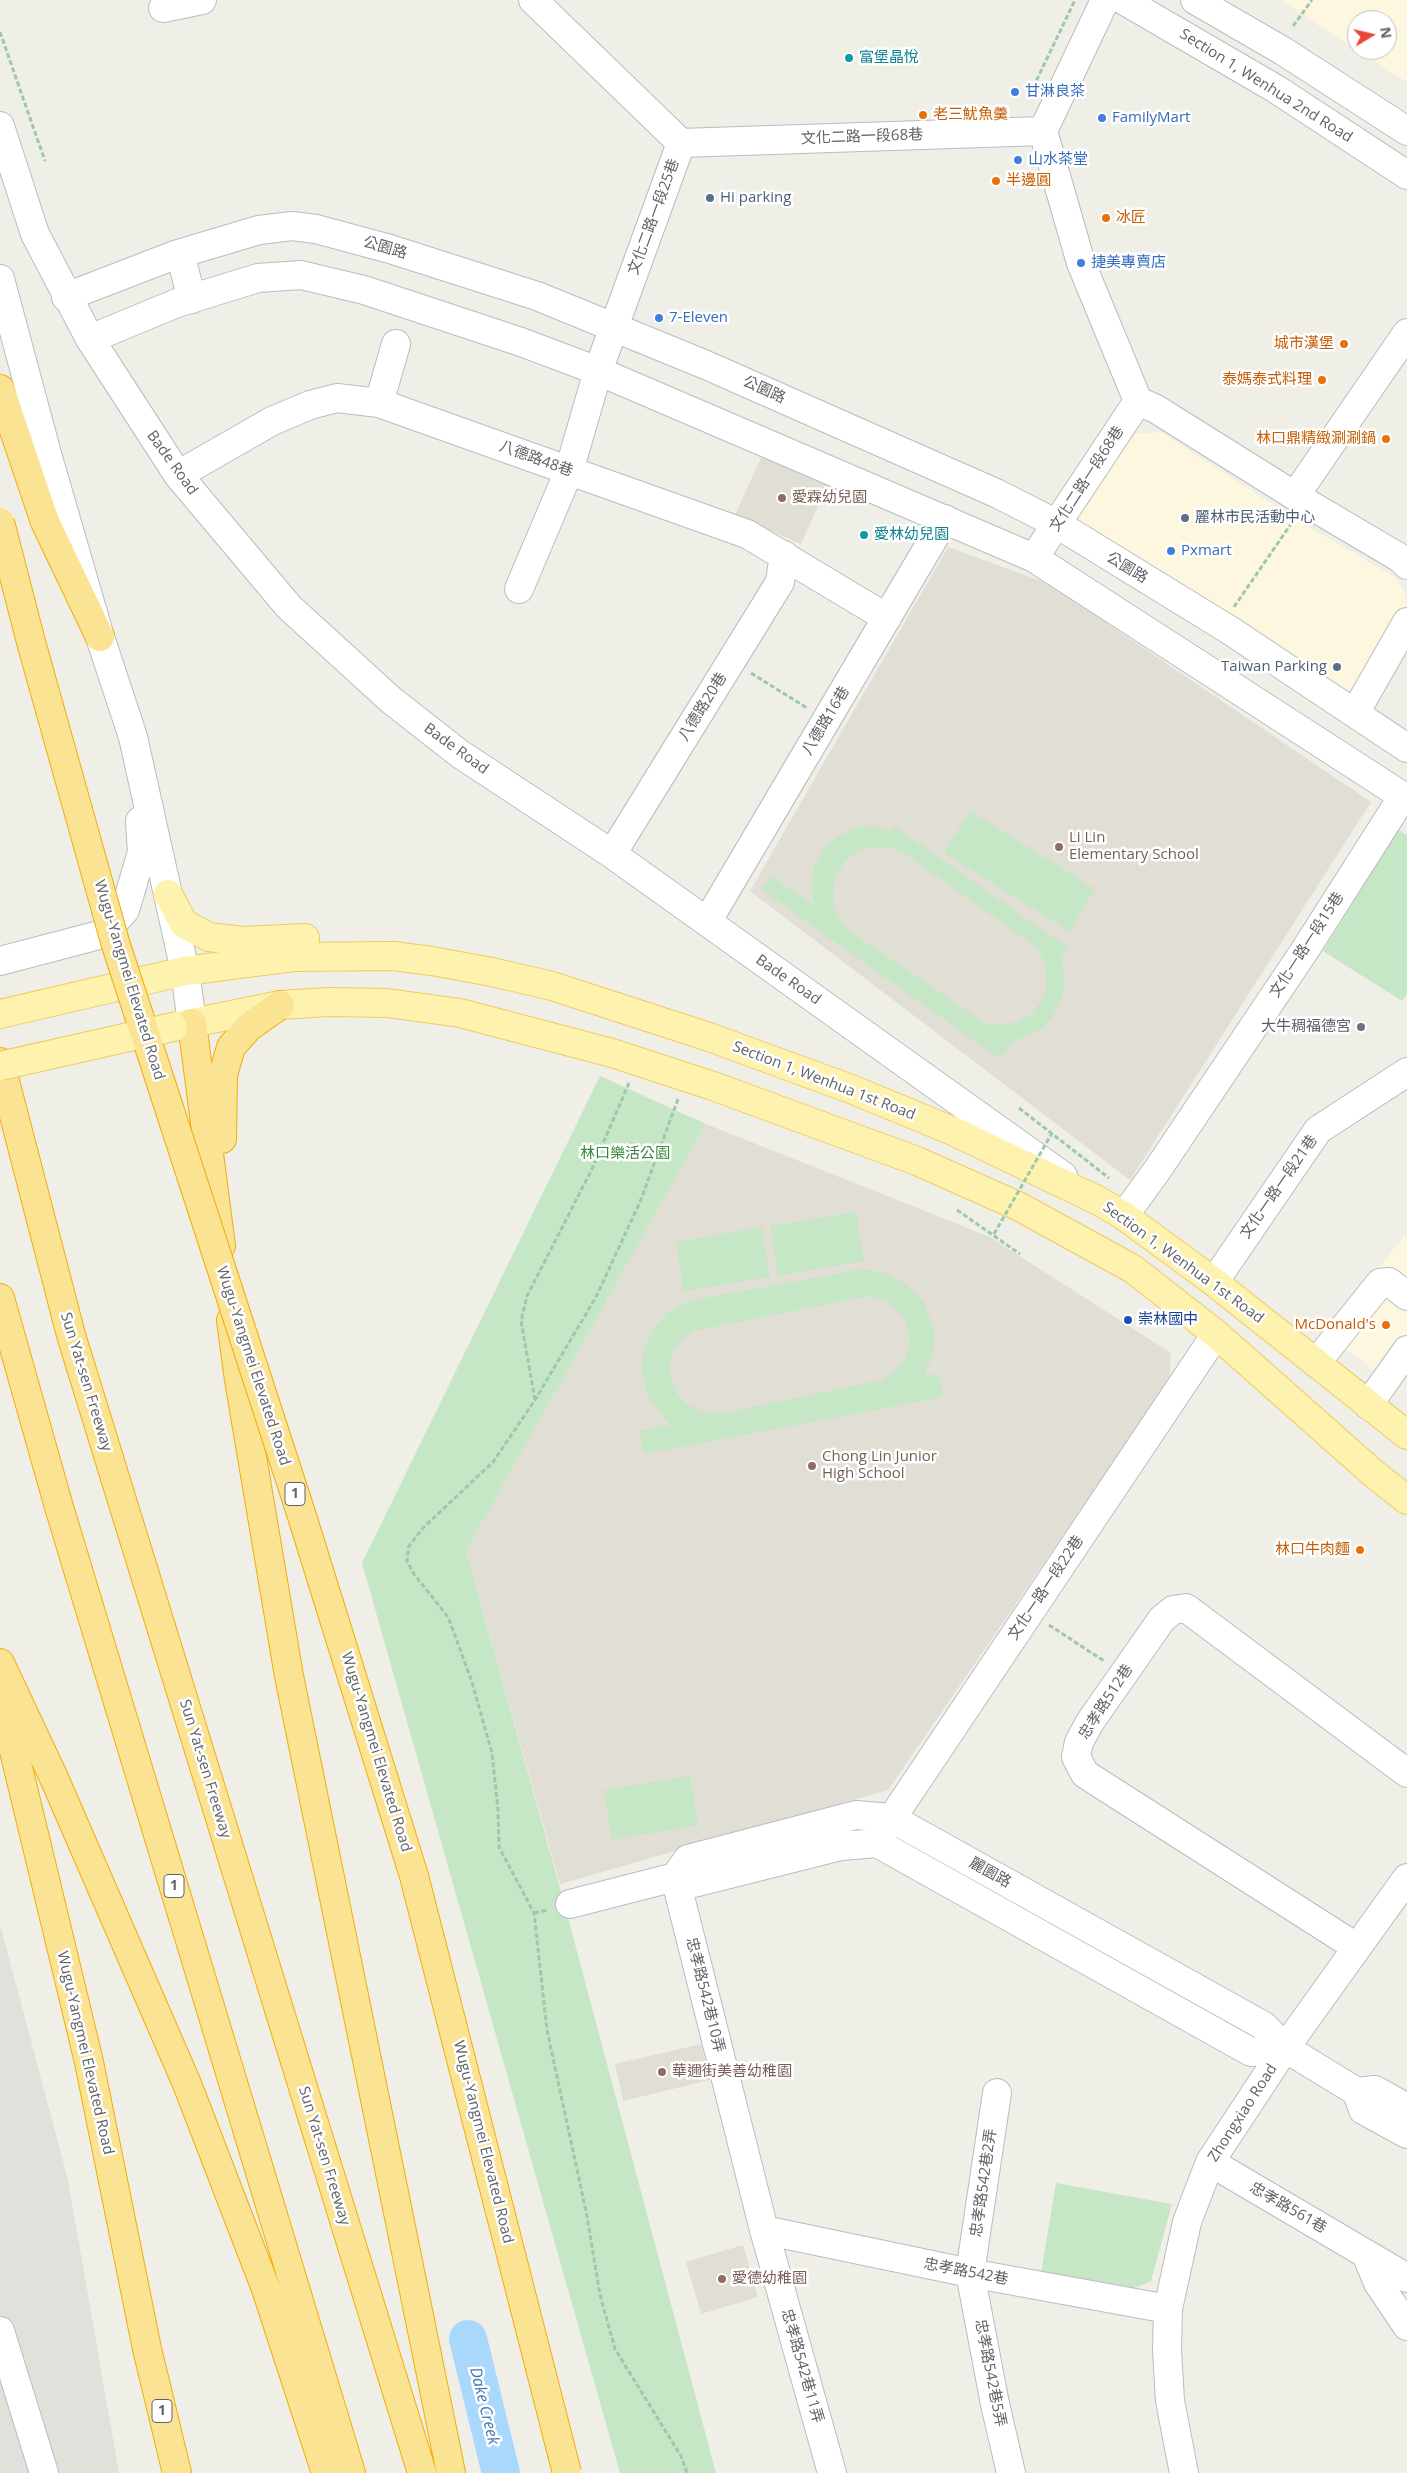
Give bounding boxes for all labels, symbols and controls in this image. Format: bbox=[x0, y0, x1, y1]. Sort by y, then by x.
north arrow bbox=[1347, 10, 1397, 60]
street label: Section 1, Wenhua 2nd Road bbox=[1176, 25, 1356, 147]
text: N bbox=[1376, 26, 1397, 40]
place label: 富堡晶悅 bbox=[859, 49, 919, 67]
marker: 富堡晶悅 bbox=[843, 52, 855, 64]
place label: 甘淋良茶 bbox=[1025, 83, 1085, 101]
marker: 甘淋良茶 bbox=[1009, 86, 1021, 98]
place label: 老三魷魚羹 bbox=[933, 106, 1008, 124]
marker: 老三魷魚羹 bbox=[917, 109, 929, 121]
place label: FamilyMart bbox=[1112, 109, 1190, 127]
marker: FamilyMart bbox=[1096, 112, 1108, 124]
street label: 文化二路一段68巷 bbox=[801, 126, 923, 148]
place label: 山水茶堂 bbox=[1028, 151, 1088, 169]
marker: 山水茶堂 bbox=[1012, 154, 1024, 166]
street label: 文化二路一段25巷 bbox=[625, 157, 683, 277]
place label: 半邊圓 bbox=[1006, 172, 1051, 190]
marker: 半邊圓 bbox=[990, 175, 1002, 187]
place label: Hi parking bbox=[720, 189, 791, 207]
marker: Hi parking bbox=[704, 192, 716, 204]
place label: 冰匠 bbox=[1116, 209, 1146, 227]
marker: 冰匠 bbox=[1100, 212, 1112, 224]
street label: 公園路 bbox=[361, 233, 409, 263]
place label: 捷美專賣店 bbox=[1091, 254, 1166, 272]
marker: 捷美專賣店 bbox=[1075, 257, 1087, 269]
place label: 7-Eleven bbox=[669, 309, 728, 327]
marker: 7-Eleven bbox=[653, 312, 665, 324]
place label: 城市漢堡 bbox=[1274, 335, 1334, 353]
marker: 城市漢堡 bbox=[1338, 338, 1350, 350]
place label: 泰媽泰式料理 bbox=[1222, 371, 1312, 389]
street label: 公園路 bbox=[740, 373, 788, 407]
marker: 泰媽泰式料理 bbox=[1316, 374, 1328, 386]
street label: 文化二路一段68巷 bbox=[1046, 423, 1128, 535]
street label: Bade Road bbox=[143, 427, 201, 499]
place label: 林口鼎精緻涮涮鍋 bbox=[1256, 430, 1376, 448]
marker: 林口鼎精緻涮涮鍋 bbox=[1380, 433, 1392, 445]
street label: 八德路48巷 bbox=[497, 437, 575, 481]
place label: 愛霖幼兒園 bbox=[792, 489, 867, 507]
marker: 愛霖幼兒園 bbox=[776, 492, 788, 504]
place label: 麗林市民活動中心 bbox=[1195, 509, 1315, 527]
marker: 麗林市民活動中心 bbox=[1179, 512, 1191, 524]
place label: 愛林幼兒園 bbox=[874, 526, 949, 544]
marker: 愛林幼兒園 bbox=[858, 529, 870, 541]
place label: Pxmart bbox=[1181, 542, 1232, 560]
marker: Pxmart bbox=[1165, 545, 1177, 557]
street label: 公園路 bbox=[1103, 549, 1151, 587]
place label: Taiwan Parking bbox=[1221, 658, 1327, 676]
marker: Taiwan Parking bbox=[1331, 661, 1343, 673]
street label: 八德路20巷 bbox=[675, 670, 731, 744]
street label: 八德路16巷 bbox=[798, 683, 854, 759]
street label: Bade Road bbox=[420, 720, 492, 778]
place label: Li Lin Elementary School bbox=[1069, 829, 1199, 864]
marker: Li Lin Elementary School bbox=[1053, 841, 1065, 853]
street label: Wugu-Yangmei Elevated Road bbox=[90, 878, 168, 1082]
street label: 文化一路一段15巷 bbox=[1266, 889, 1348, 1001]
street label: Bade Road bbox=[752, 951, 824, 1009]
place label: 大牛稠福德宮 bbox=[1261, 1018, 1351, 1036]
marker: 大牛稠福德宮 bbox=[1355, 1021, 1367, 1033]
street label: Section 1, Wenhua 1st Road bbox=[730, 1038, 918, 1124]
street label: 文化一路一段21巷 bbox=[1237, 1132, 1321, 1242]
park label: 林口樂活公園 bbox=[580, 1145, 670, 1163]
street label: Section 1, Wenhua 1st Road bbox=[1099, 1199, 1267, 1327]
street label: Wugu-Yangmei Elevated Road bbox=[212, 1264, 294, 1468]
street label: Sun Yat-sen Freeway bbox=[56, 1310, 116, 1454]
place label: 崇林國中 bbox=[1138, 1311, 1198, 1329]
marker: 崇林國中 bbox=[1122, 1314, 1134, 1326]
place label: McDonald's bbox=[1294, 1316, 1376, 1334]
marker: McDonald's bbox=[1380, 1319, 1392, 1331]
place label: Chong Lin Junior High School bbox=[822, 1448, 937, 1483]
marker: Chong Lin Junior High School bbox=[806, 1460, 818, 1472]
road number: 1 bbox=[285, 1482, 305, 1506]
street label: 文化一路一段22巷 bbox=[1004, 1532, 1088, 1644]
place label: 林口牛肉麵 bbox=[1275, 1541, 1350, 1559]
marker: 林口牛肉麵 bbox=[1354, 1544, 1366, 1556]
street label: Wugu-Yangmei Elevated Road bbox=[337, 1650, 415, 1854]
street label: 忠孝路512巷 bbox=[1075, 1661, 1137, 1743]
street label: Sun Yat-sen Freeway bbox=[175, 1697, 235, 1841]
street label: 麗園路 bbox=[966, 1854, 1014, 1892]
road number: 1 bbox=[164, 1874, 184, 1898]
street label: 忠孝路542巷10弄 bbox=[682, 1936, 728, 2054]
street label: Wugu-Yangmei Elevated Road bbox=[53, 1950, 117, 2156]
street label: Wugu-Yangmei Elevated Road bbox=[449, 2039, 517, 2245]
street label: Zhongxiao Road bbox=[1205, 2061, 1281, 2165]
place label: 華邇街美善幼稚園 bbox=[672, 2063, 792, 2081]
marker: 華邇街美善幼稚園 bbox=[656, 2066, 668, 2078]
street label: Sun Yat-sen Freeway bbox=[294, 2084, 354, 2228]
street label: 忠孝路542巷2弄 bbox=[967, 2128, 1001, 2238]
street label: 忠孝路561巷 bbox=[1246, 2179, 1330, 2237]
street label: 忠孝路542巷 bbox=[922, 2255, 1010, 2289]
place label: 愛德幼稚園 bbox=[732, 2270, 807, 2288]
marker: 愛德幼稚園 bbox=[716, 2273, 728, 2285]
street label: 忠孝路542巷11弄 bbox=[777, 2307, 827, 2425]
street label: 忠孝路542巷5弄 bbox=[971, 2318, 1009, 2428]
water label: Dake Creek bbox=[465, 2365, 503, 2447]
road number: 1 bbox=[152, 2400, 172, 2422]

